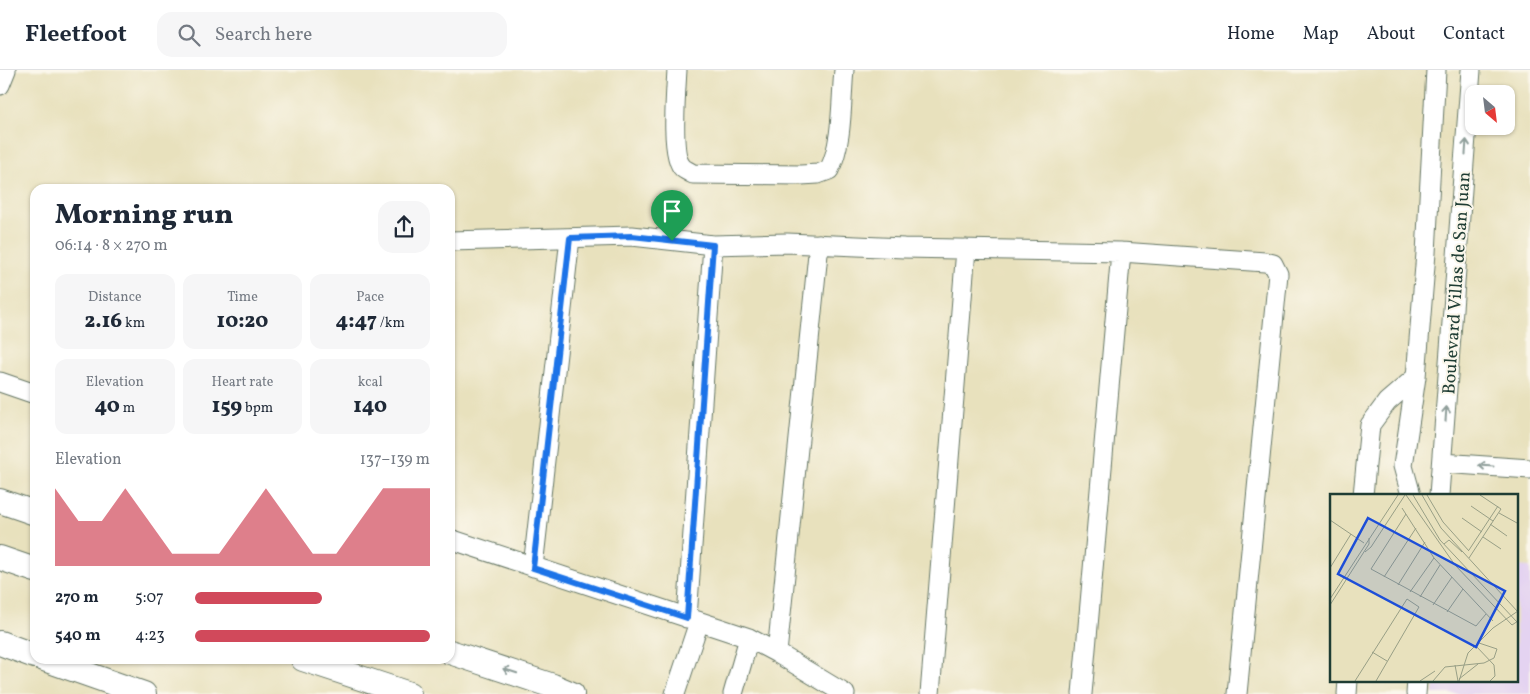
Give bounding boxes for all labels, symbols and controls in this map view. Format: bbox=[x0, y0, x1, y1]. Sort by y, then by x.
search box bbox=[157, 12, 507, 57]
text: Fleetfoot bbox=[25, 18, 127, 52]
icon: search bbox=[175, 21, 203, 49]
text: Search here bbox=[215, 22, 312, 48]
text: Home bbox=[1227, 22, 1275, 47]
text: Map bbox=[1303, 22, 1339, 47]
text: About bbox=[1367, 22, 1415, 47]
text: Contact bbox=[1443, 22, 1505, 47]
north arrow bbox=[1465, 85, 1515, 135]
map controls bbox=[1465, 85, 1515, 135]
one-way arrow bbox=[1461, 140, 1470, 156]
street label: Boulevard Villas de San Juan bbox=[1437, 171, 1478, 395]
pin bbox=[651, 190, 693, 241]
text: Morning run bbox=[55, 196, 233, 235]
icon: arrive bbox=[658, 197, 686, 225]
button: share bbox=[378, 201, 430, 253]
text: 06:14 · 8 × 270 m bbox=[55, 235, 168, 257]
text: Distance bbox=[88, 288, 142, 307]
text: Time bbox=[227, 288, 258, 307]
text: Pace bbox=[356, 288, 384, 307]
text: 2.16 bbox=[85, 307, 122, 336]
text: 10:20 bbox=[217, 307, 268, 336]
text: 4:47 bbox=[335, 307, 377, 336]
text: km bbox=[122, 314, 145, 333]
text: /km bbox=[377, 314, 405, 333]
text: Elevation bbox=[86, 373, 144, 392]
text: Heart rate bbox=[212, 373, 273, 392]
text: kcal bbox=[358, 373, 383, 392]
text: 40 bbox=[95, 392, 120, 421]
text: 159 bbox=[212, 392, 242, 421]
text: 140 bbox=[353, 392, 387, 421]
text: m bbox=[120, 399, 135, 418]
text: bpm bbox=[242, 399, 273, 418]
one-way arrow bbox=[1441, 406, 1451, 422]
text: Elevation bbox=[55, 449, 122, 471]
text: 137–139 m bbox=[360, 449, 430, 471]
one-way arrow bbox=[1479, 461, 1495, 471]
inset map bbox=[1330, 494, 1518, 682]
text: 270 m bbox=[55, 587, 99, 609]
text: 5:07 bbox=[135, 587, 164, 609]
text: 540 m bbox=[55, 625, 101, 647]
text: 4:23 bbox=[135, 625, 165, 647]
one-way arrow bbox=[502, 666, 518, 676]

